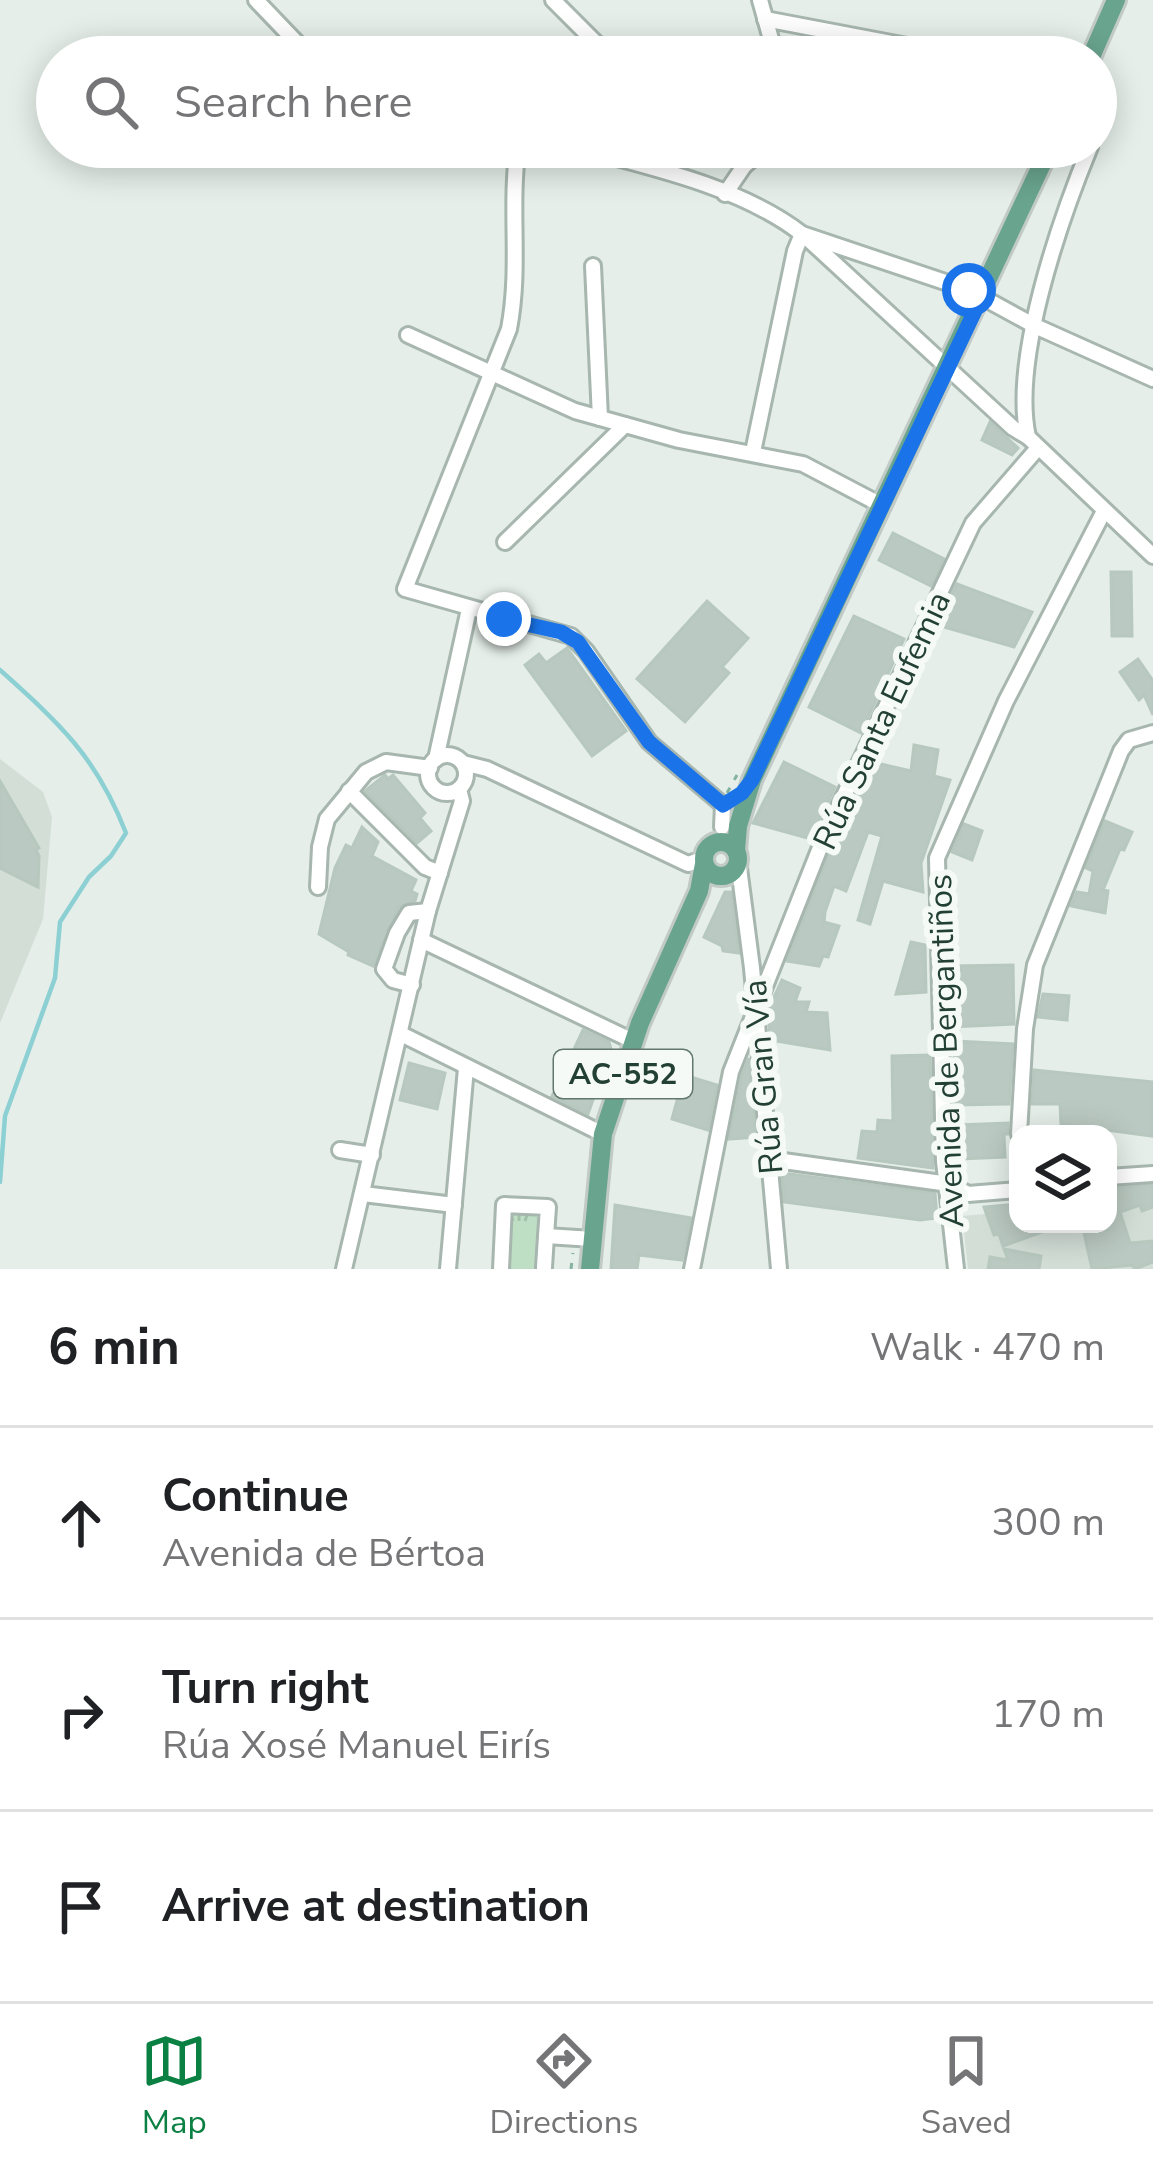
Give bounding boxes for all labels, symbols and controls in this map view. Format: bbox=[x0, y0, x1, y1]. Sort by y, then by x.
search box bbox=[36, 36, 1117, 168]
icon: search bbox=[78, 69, 144, 135]
text: Search here bbox=[174, 72, 413, 133]
route start bbox=[942, 263, 996, 317]
street label: Rúa Santa Eufemia bbox=[803, 584, 962, 857]
route end bbox=[477, 592, 531, 646]
street label: Avenida de Bergantiños bbox=[918, 873, 975, 1228]
street label: Rúa Gran Vía bbox=[733, 978, 794, 1176]
road number: AC-552 bbox=[554, 1050, 692, 1098]
map controls bbox=[1009, 1125, 1117, 1233]
button: layers bbox=[1009, 1125, 1117, 1233]
text: 6 min bbox=[48, 1312, 180, 1382]
text: Walk · 470 m bbox=[870, 1321, 1105, 1374]
text: Continue bbox=[162, 1466, 349, 1527]
icon: ahead bbox=[48, 1490, 114, 1556]
text: 300 m bbox=[991, 1496, 1105, 1549]
text: Avenida de Bértoa bbox=[162, 1527, 486, 1580]
text: Turn right bbox=[162, 1658, 369, 1719]
icon: right bbox=[48, 1682, 114, 1748]
text: 170 m bbox=[991, 1688, 1105, 1741]
text: Rúa Xosé Manuel Eirís bbox=[162, 1719, 551, 1772]
icon: arrive bbox=[48, 1874, 114, 1940]
text: Arrive at destination bbox=[162, 1876, 590, 1937]
tab: Map bbox=[141, 2028, 207, 2145]
tab: Directions bbox=[490, 2028, 638, 2145]
tab: Saved bbox=[921, 2028, 1012, 2145]

